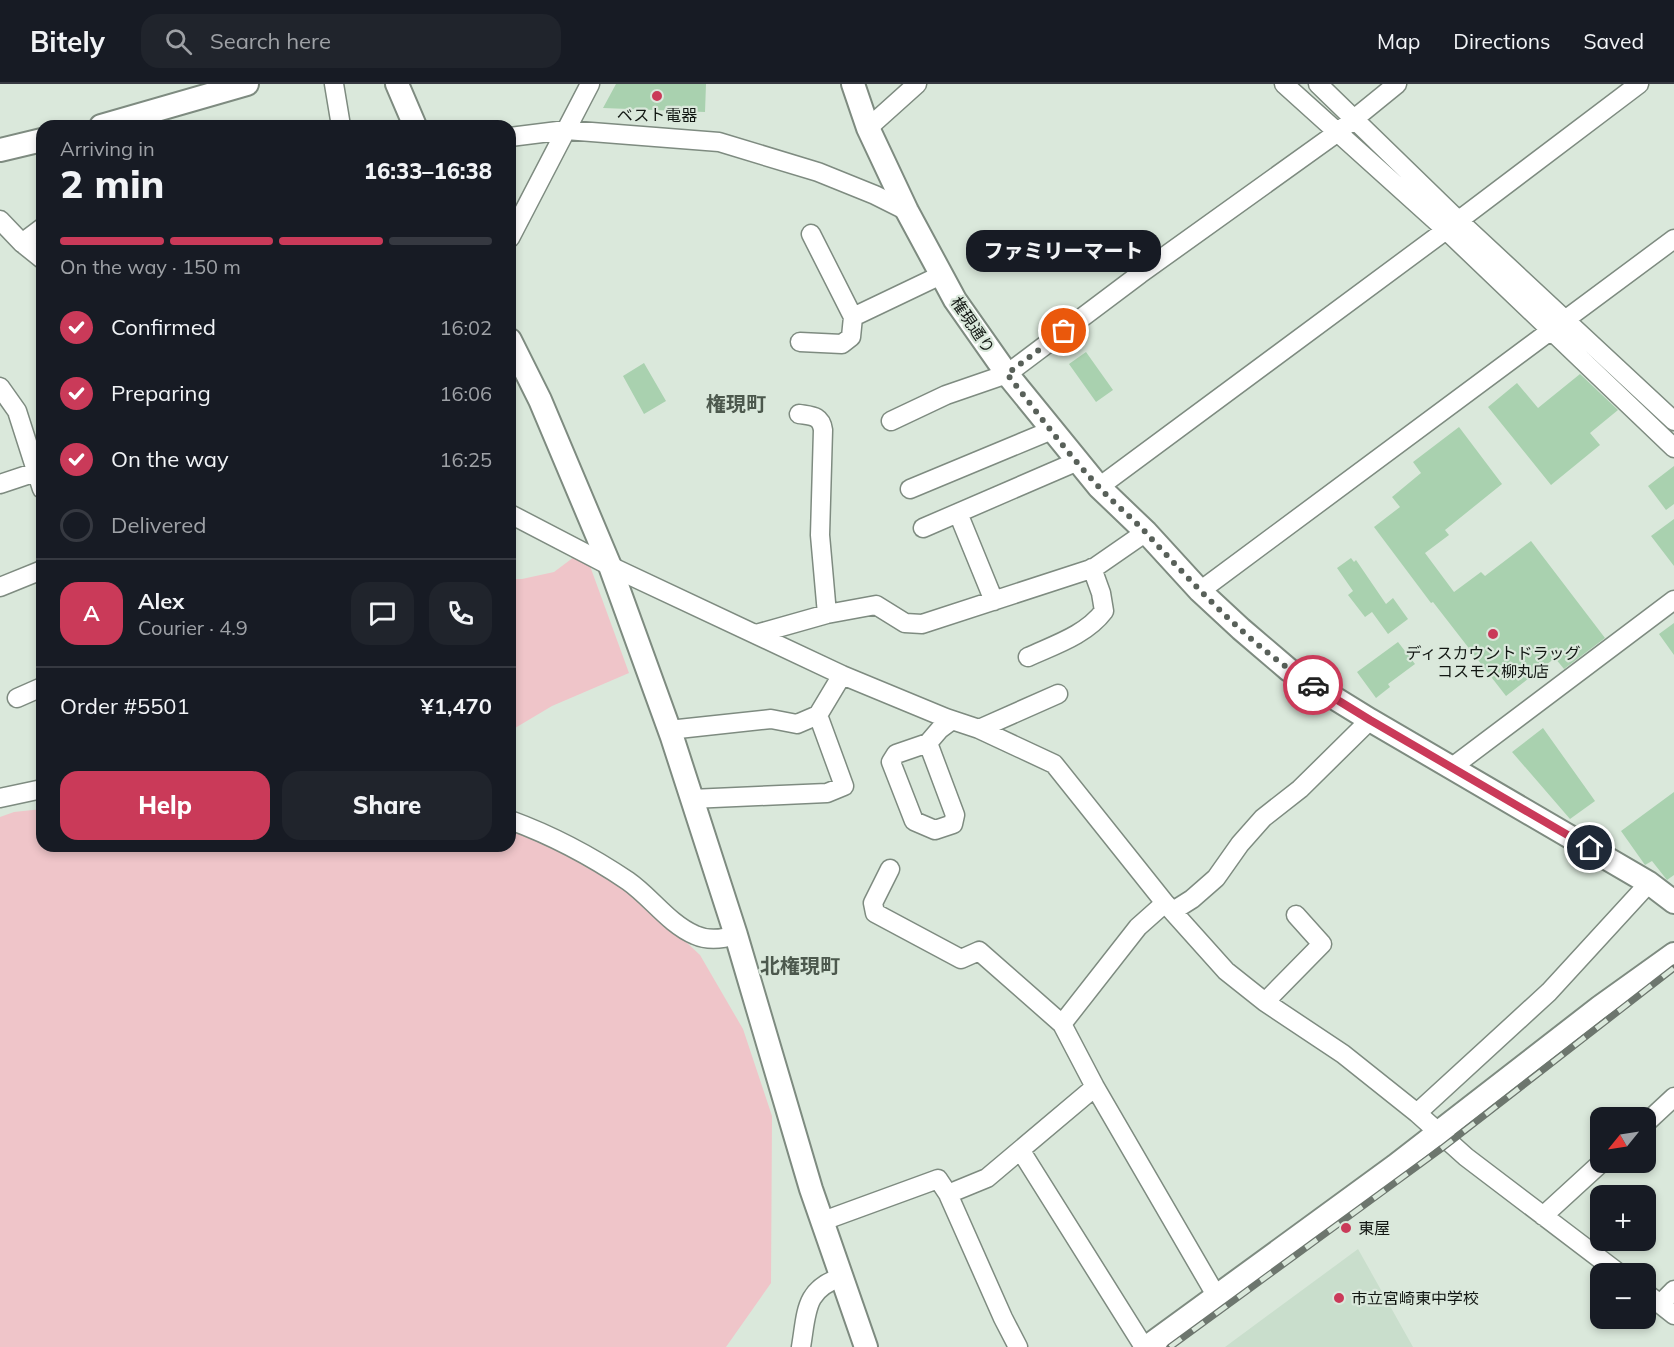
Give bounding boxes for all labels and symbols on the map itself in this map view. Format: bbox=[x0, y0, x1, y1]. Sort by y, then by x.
marker: ベスト電器 bbox=[650, 89, 664, 103]
place label: ベスト電器 bbox=[617, 105, 697, 125]
callout: ファミリーマート bbox=[966, 229, 1162, 271]
street label: 権現通り bbox=[947, 293, 999, 357]
pin bbox=[1038, 305, 1089, 356]
district label: 権現町 bbox=[706, 391, 766, 416]
marker: ディスカウントドラッグ コスモス柳丸店 bbox=[1486, 627, 1500, 641]
place label: ディスカウントドラッグ コスモス柳丸店 bbox=[1406, 643, 1580, 681]
courier bbox=[1283, 655, 1343, 715]
pin bbox=[1564, 822, 1615, 873]
district label: 北権現町 bbox=[760, 953, 840, 978]
north arrow bbox=[1590, 1107, 1656, 1173]
place label: 東屋 bbox=[1358, 1218, 1390, 1238]
marker: 東屋 bbox=[1339, 1221, 1353, 1235]
place label: 市立宮崎東中学校 bbox=[1351, 1288, 1479, 1308]
marker: 市立宮崎東中学校 bbox=[1332, 1291, 1346, 1305]

